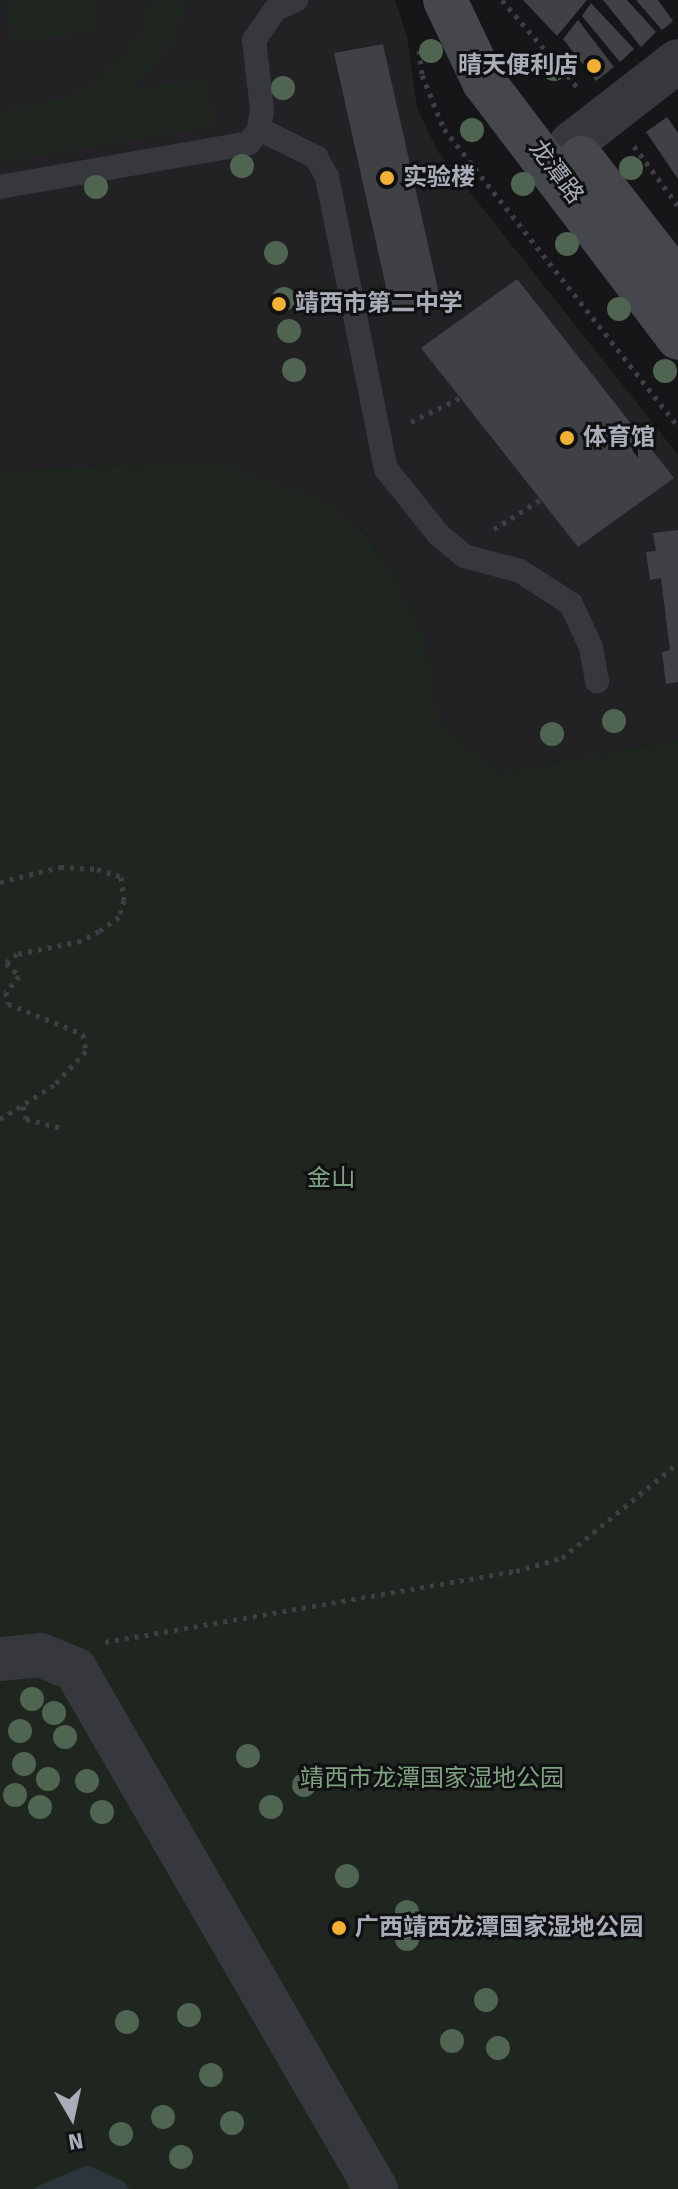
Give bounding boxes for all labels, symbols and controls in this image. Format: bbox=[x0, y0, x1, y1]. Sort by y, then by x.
place label: 晴天便利店 bbox=[458, 52, 578, 80]
marker: 晴天便利店 bbox=[585, 57, 603, 75]
street label: 龙潭路 bbox=[523, 135, 589, 209]
place label: 实验楼 bbox=[403, 164, 475, 192]
marker: 实验楼 bbox=[378, 169, 396, 187]
place label: 靖西市第二中学 bbox=[295, 290, 463, 318]
marker: 靖西市第二中学 bbox=[270, 295, 288, 313]
place label: 体育馆 bbox=[583, 424, 655, 452]
marker: 体育馆 bbox=[558, 429, 576, 447]
park label: 金山 bbox=[307, 1165, 355, 1193]
park label: 靖西市龙潭国家湿地公园 bbox=[300, 1765, 564, 1793]
place label: 广西靖西龙潭国家湿地公园 bbox=[355, 1914, 643, 1942]
marker: 广西靖西龙潭国家湿地公园 bbox=[330, 1919, 348, 1937]
north arrow bbox=[32, 2077, 112, 2157]
text: N bbox=[67, 2127, 85, 2156]

